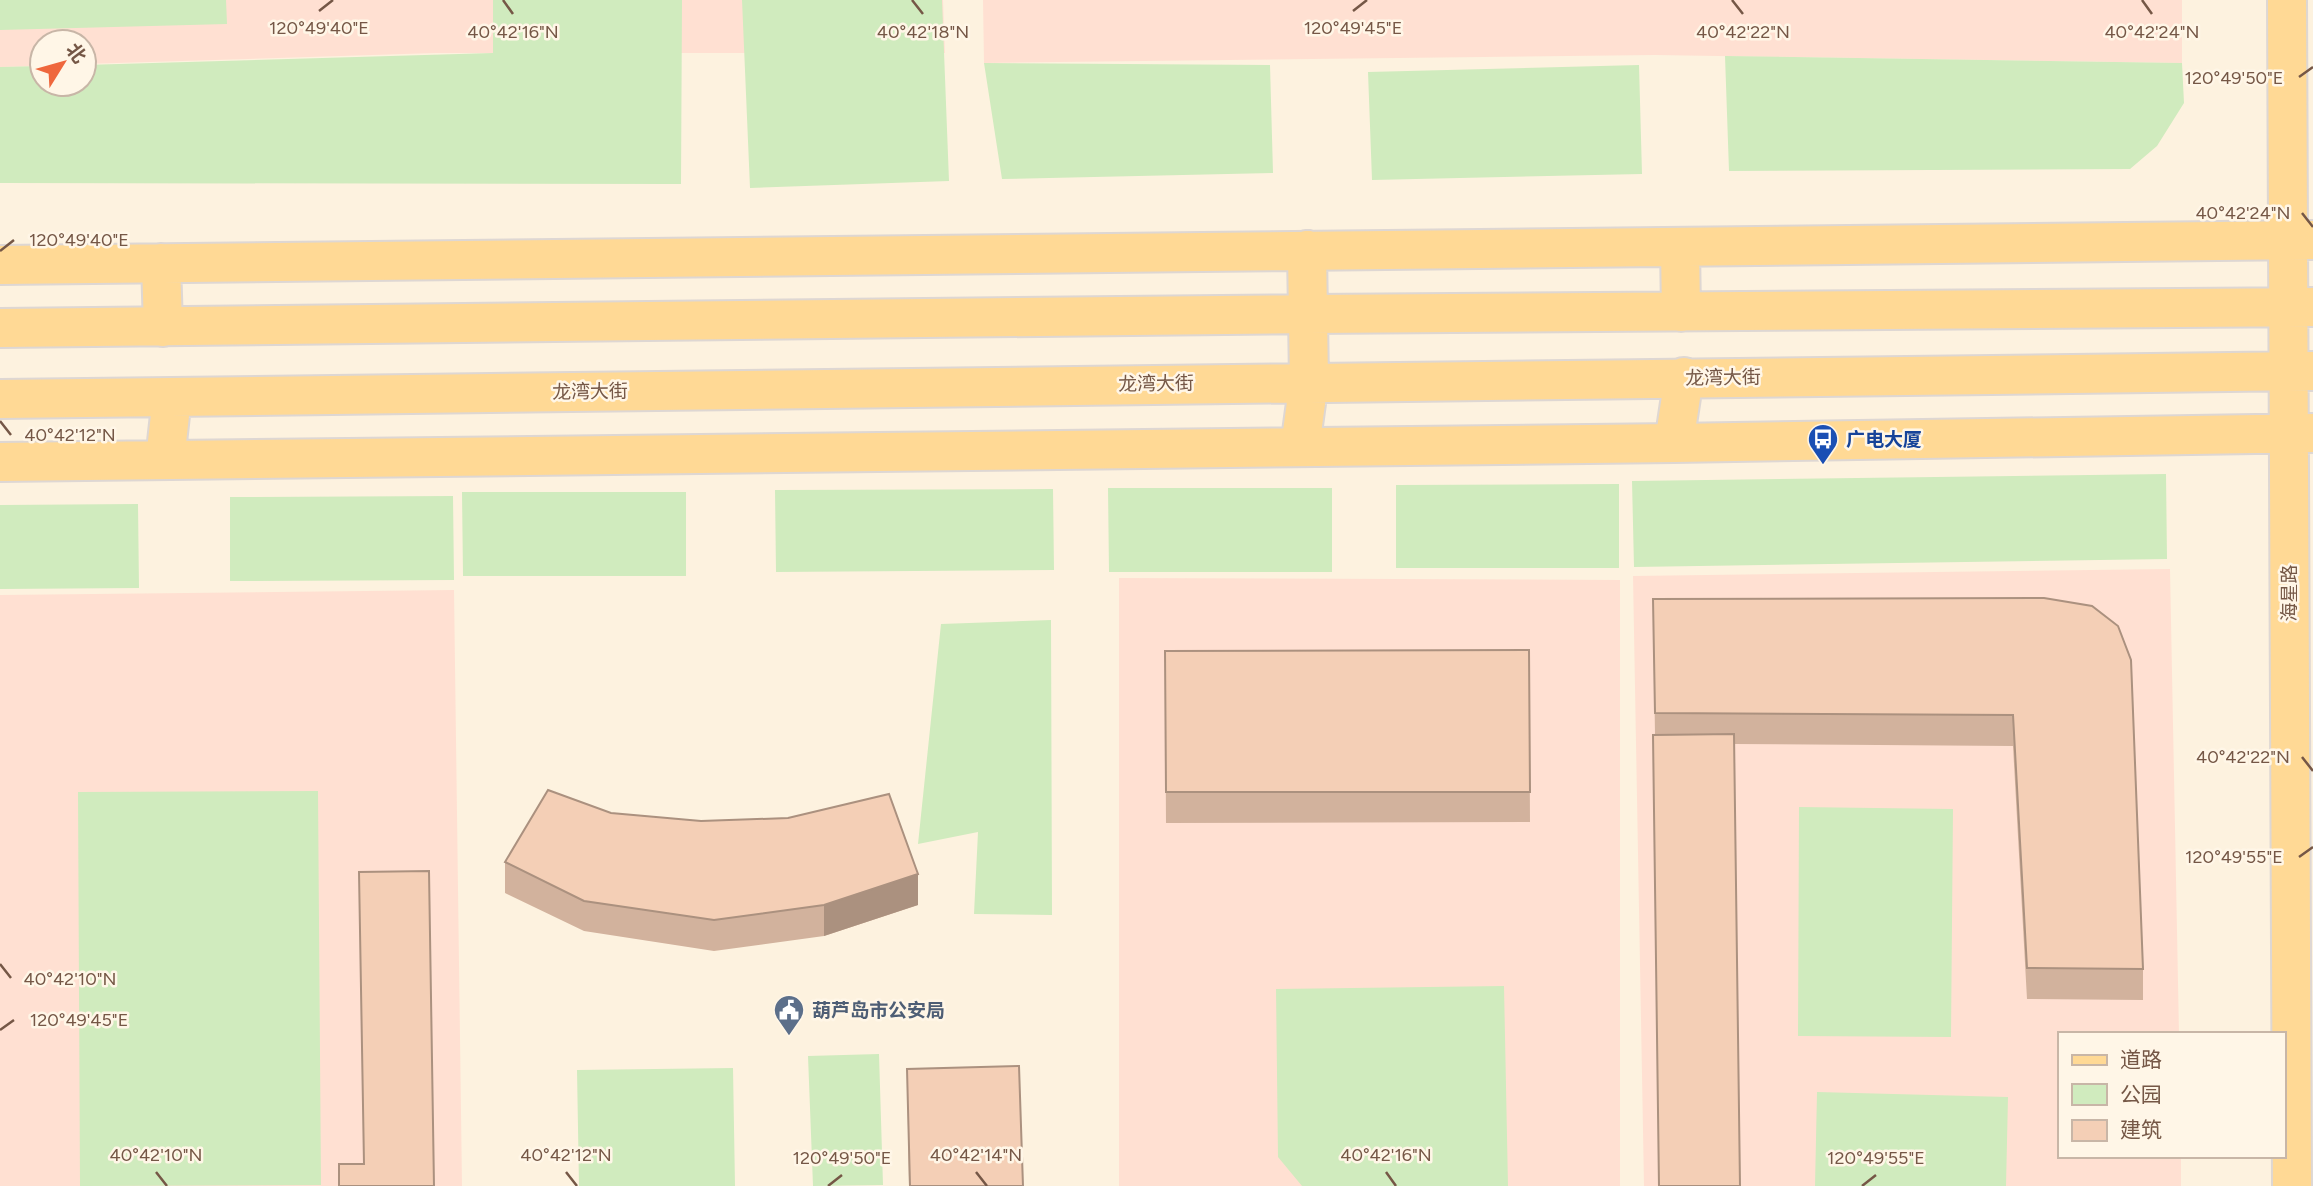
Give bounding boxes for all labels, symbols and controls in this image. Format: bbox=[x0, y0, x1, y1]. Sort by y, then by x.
text: 120°49'40"E bbox=[269, 17, 369, 39]
text: 120°49'45"E bbox=[1304, 17, 1402, 39]
text: 40°42'16"N bbox=[467, 21, 559, 43]
text: 40°42'18"N bbox=[877, 21, 969, 43]
text: 40°42'22"N bbox=[1696, 21, 1790, 43]
text: 40°42'24"N bbox=[2104, 21, 2200, 43]
north arrow bbox=[28, 28, 98, 98]
text: 北 bbox=[61, 39, 91, 68]
text: 120°49'50"E bbox=[2185, 67, 2283, 89]
text: 40°42'24"N bbox=[2195, 202, 2291, 224]
text: 120°49'40"E bbox=[29, 229, 129, 251]
street label: 龙湾大街 bbox=[1685, 365, 1761, 390]
street label: 龙湾大街 bbox=[1118, 371, 1194, 396]
street label: 龙湾大街 bbox=[552, 379, 628, 404]
bus stop icon: 广电大厦 bbox=[1806, 422, 1840, 466]
text: 40°42'12"N bbox=[24, 424, 116, 446]
place label: 广电大厦 bbox=[1846, 428, 1922, 451]
street label: 海星路 bbox=[2278, 564, 2301, 622]
text: 40°42'22"N bbox=[2196, 746, 2290, 768]
text: 120°49'55"E bbox=[2185, 846, 2283, 868]
text: 40°42'10"N bbox=[24, 968, 116, 990]
public building icon: 葫芦岛市公安局 bbox=[772, 993, 806, 1037]
place label: 葫芦岛市公安局 bbox=[812, 999, 945, 1022]
text: 120°49'45"E bbox=[30, 1009, 128, 1031]
legend bbox=[2058, 1032, 2285, 1158]
text: 道路 bbox=[2120, 1047, 2162, 1072]
text: 公园 bbox=[2120, 1082, 2162, 1107]
text: 建筑 bbox=[2120, 1117, 2162, 1142]
text: 40°42'10"N bbox=[110, 1144, 202, 1166]
text: 40°42'12"N bbox=[520, 1144, 612, 1166]
text: 40°42'14"N bbox=[930, 1144, 1022, 1166]
text: 40°42'16"N bbox=[1340, 1144, 1432, 1166]
text: 120°49'50"E bbox=[793, 1147, 891, 1169]
text: 120°49'55"E bbox=[1827, 1147, 1925, 1169]

